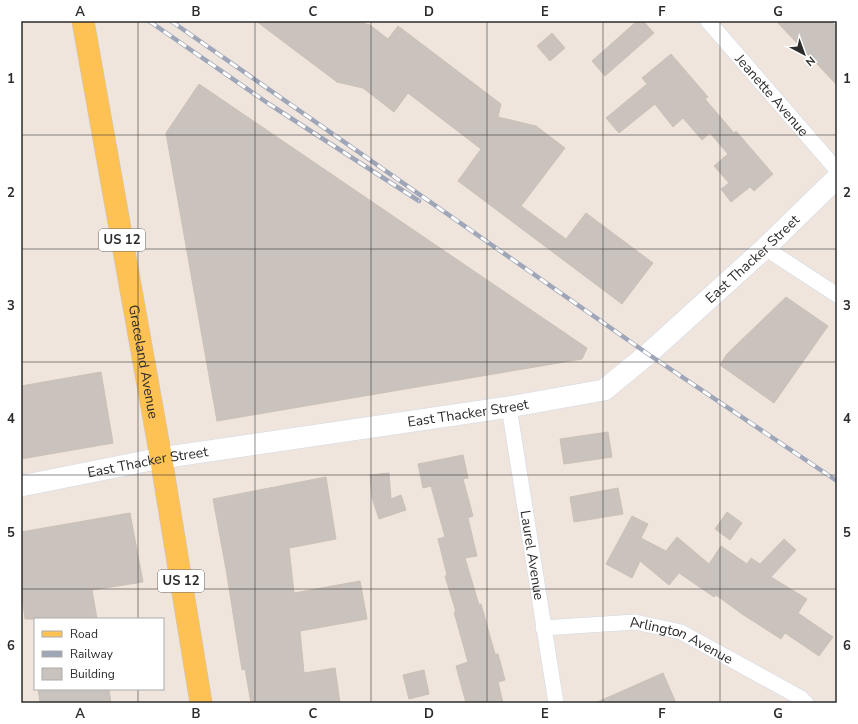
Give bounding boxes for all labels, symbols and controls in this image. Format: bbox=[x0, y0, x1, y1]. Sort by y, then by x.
text: A bbox=[75, 3, 85, 21]
text: B bbox=[192, 3, 201, 21]
text: C bbox=[309, 3, 318, 21]
text: D bbox=[424, 3, 434, 21]
text: E bbox=[541, 3, 549, 21]
text: F bbox=[658, 3, 666, 21]
text: G bbox=[773, 3, 783, 21]
north arrow bbox=[784, 34, 824, 74]
street label: Jeanette Avenue bbox=[731, 49, 813, 140]
text: N bbox=[802, 53, 818, 70]
text: 1 bbox=[7, 70, 15, 88]
text: 1 bbox=[843, 70, 851, 88]
text: 2 bbox=[7, 184, 15, 202]
text: 2 bbox=[843, 184, 851, 202]
street label: East Thacker Street bbox=[701, 210, 803, 307]
road number: US 12 bbox=[99, 229, 145, 251]
text: 3 bbox=[7, 297, 15, 315]
text: 3 bbox=[843, 297, 851, 315]
street label: Graceland Avenue bbox=[124, 303, 163, 420]
street label: East Thacker Street bbox=[406, 394, 530, 431]
text: 4 bbox=[7, 410, 15, 428]
text: 4 bbox=[843, 410, 851, 428]
street label: East Thacker Street bbox=[86, 442, 209, 482]
street label: Laurel Avenue bbox=[516, 509, 549, 601]
text: 5 bbox=[7, 524, 15, 542]
text: 5 bbox=[843, 524, 851, 542]
road number: US 12 bbox=[158, 570, 204, 592]
street label: Arlington Avenue bbox=[629, 612, 736, 668]
legend bbox=[34, 618, 164, 690]
text: Road bbox=[70, 626, 98, 642]
text: 6 bbox=[7, 637, 15, 655]
text: 6 bbox=[843, 637, 851, 655]
text: Railway bbox=[70, 646, 114, 662]
text: Building bbox=[70, 666, 115, 682]
text: A bbox=[75, 705, 85, 723]
text: B bbox=[192, 705, 201, 723]
text: C bbox=[309, 705, 318, 723]
text: D bbox=[424, 705, 434, 723]
text: E bbox=[541, 705, 549, 723]
text: F bbox=[658, 705, 666, 723]
text: G bbox=[773, 705, 783, 723]

